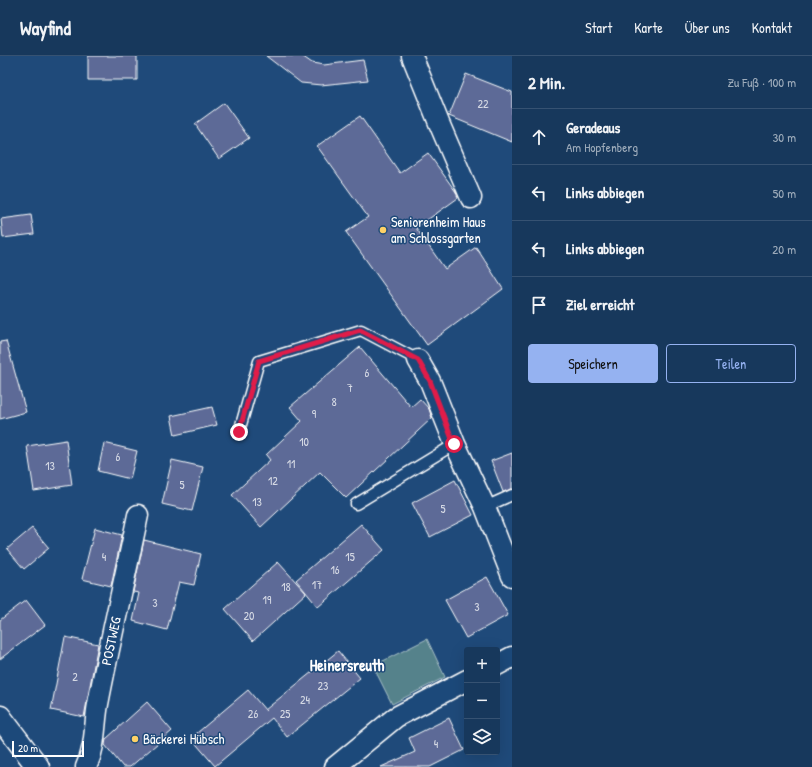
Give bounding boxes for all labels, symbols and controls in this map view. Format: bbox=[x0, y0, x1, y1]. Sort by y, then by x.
text: Wayfind bbox=[20, 15, 71, 41]
text: Start bbox=[585, 18, 612, 37]
text: Karte bbox=[634, 18, 663, 37]
text: Über uns bbox=[685, 18, 730, 37]
text: Kontakt bbox=[752, 18, 792, 37]
text: 2 Min. bbox=[528, 71, 565, 94]
text: Zu Fuß · 100 m bbox=[727, 73, 796, 91]
house number: 22 bbox=[477, 95, 489, 112]
text: Geradeaus bbox=[566, 117, 620, 138]
icon: ahead bbox=[528, 126, 550, 148]
text: 30 m bbox=[773, 128, 796, 146]
text: Am Hopfenberg bbox=[566, 138, 638, 156]
icon: left bbox=[528, 182, 550, 204]
text: Links abbiegen bbox=[566, 182, 644, 203]
text: 50 m bbox=[773, 184, 796, 202]
place label: Seniorenheim Haus am Schlossgarten bbox=[391, 212, 486, 248]
marker: Seniorenheim Haus am Schlossgarten bbox=[378, 225, 388, 235]
icon: left bbox=[528, 238, 550, 260]
text: Links abbiegen bbox=[566, 238, 644, 259]
text: 20 m bbox=[772, 240, 796, 258]
icon: arrive bbox=[528, 294, 550, 316]
text: Ziel erreicht bbox=[566, 294, 635, 315]
button: Speichern bbox=[528, 344, 658, 383]
button: Teilen bbox=[666, 344, 796, 383]
house number: 6 bbox=[365, 364, 370, 381]
house number: 7 bbox=[347, 379, 353, 396]
house number: 8 bbox=[331, 393, 337, 410]
house number: 9 bbox=[312, 405, 317, 422]
route end bbox=[230, 423, 248, 441]
house number: 10 bbox=[299, 433, 309, 450]
route start bbox=[445, 435, 463, 453]
house number: 6 bbox=[116, 448, 121, 465]
house number: 11 bbox=[287, 455, 295, 472]
house number: 13 bbox=[45, 457, 55, 474]
house number: 12 bbox=[268, 472, 278, 489]
house number: 5 bbox=[179, 476, 185, 493]
house number: 13 bbox=[252, 493, 262, 510]
house number: 5 bbox=[440, 500, 446, 517]
house number: 4 bbox=[102, 548, 107, 565]
house number: 15 bbox=[345, 548, 355, 565]
house number: 16 bbox=[330, 561, 340, 578]
house number: 17 bbox=[312, 576, 322, 593]
house number: 18 bbox=[281, 578, 291, 595]
house number: 19 bbox=[263, 591, 272, 608]
house number: 3 bbox=[152, 594, 158, 611]
house number: 3 bbox=[474, 598, 480, 615]
house number: 20 bbox=[244, 607, 255, 624]
street label: POSTWEG bbox=[96, 615, 125, 667]
map controls bbox=[464, 647, 500, 755]
button: + bbox=[464, 647, 500, 683]
district label: Heinersreuth bbox=[310, 654, 385, 676]
house number: 2 bbox=[72, 668, 78, 685]
house number: 23 bbox=[318, 677, 329, 694]
button: − bbox=[464, 683, 500, 719]
house number: 24 bbox=[300, 691, 311, 708]
house number: 26 bbox=[248, 705, 258, 722]
house number: 25 bbox=[280, 705, 290, 722]
button: layers bbox=[464, 719, 500, 755]
place label: Bäckerei Hübsch bbox=[143, 729, 224, 748]
marker: Bäckerei Hübsch bbox=[130, 734, 140, 744]
house number: 4 bbox=[434, 735, 439, 752]
scale bar bbox=[12, 739, 84, 758]
text: 20 m bbox=[18, 741, 38, 755]

